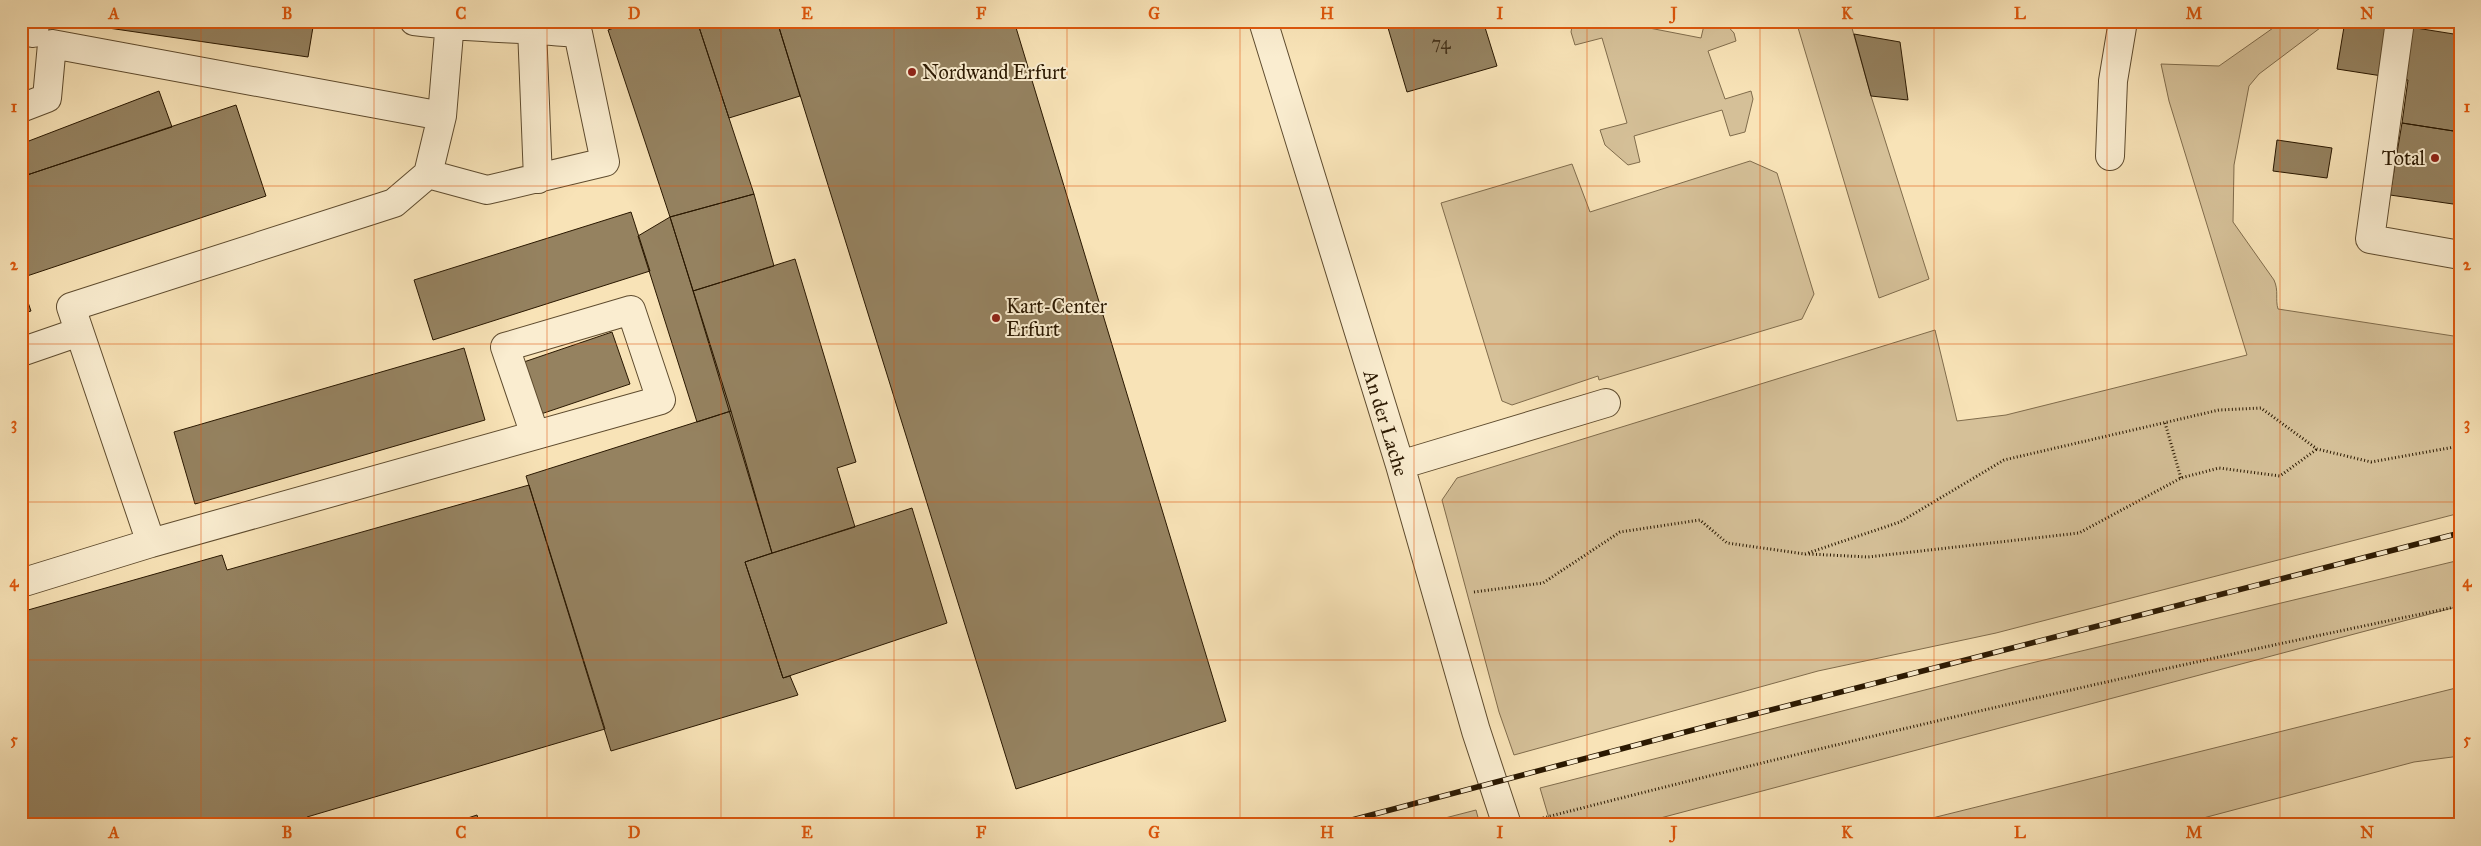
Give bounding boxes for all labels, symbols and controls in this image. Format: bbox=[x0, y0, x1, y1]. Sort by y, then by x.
text: A bbox=[108, 4, 120, 23]
text: B bbox=[282, 4, 292, 23]
text: C bbox=[456, 4, 467, 23]
text: D bbox=[628, 4, 641, 23]
text: E bbox=[801, 4, 813, 23]
text: F bbox=[976, 4, 987, 23]
text: G bbox=[1148, 4, 1160, 23]
text: H bbox=[1320, 4, 1334, 23]
text: I bbox=[1497, 4, 1504, 23]
text: J bbox=[1669, 4, 1678, 24]
text: K bbox=[1841, 4, 1853, 23]
text: L bbox=[2014, 4, 2026, 23]
text: M bbox=[2186, 4, 2203, 23]
text: N bbox=[2360, 4, 2374, 23]
house number: 74 bbox=[1431, 32, 1452, 54]
place label: Nordwand Erfurt bbox=[922, 60, 1067, 84]
marker: Nordwand Erfurt bbox=[906, 66, 918, 78]
text: 1 bbox=[11, 97, 18, 116]
text: 1 bbox=[2464, 97, 2471, 116]
place label: Total bbox=[2382, 146, 2426, 170]
marker: Total bbox=[2429, 152, 2441, 164]
text: 2 bbox=[10, 255, 19, 274]
text: 2 bbox=[2463, 255, 2472, 274]
place label: Kart-Center Erfurt bbox=[1006, 294, 1108, 341]
marker: Kart-Center Erfurt bbox=[990, 312, 1002, 324]
street label: An der Lache bbox=[1358, 366, 1414, 479]
text: 3 bbox=[11, 414, 17, 434]
text: 3 bbox=[2464, 414, 2470, 434]
text: 4 bbox=[10, 572, 20, 592]
text: 4 bbox=[2463, 572, 2473, 592]
text: 5 bbox=[10, 730, 18, 749]
text: 5 bbox=[2463, 730, 2471, 749]
text: A bbox=[108, 823, 120, 842]
text: B bbox=[282, 823, 292, 842]
text: C bbox=[456, 823, 467, 842]
text: D bbox=[628, 823, 641, 842]
text: E bbox=[801, 823, 813, 842]
text: F bbox=[976, 823, 987, 842]
text: G bbox=[1148, 823, 1160, 842]
text: H bbox=[1320, 823, 1334, 842]
text: I bbox=[1497, 823, 1504, 842]
text: J bbox=[1669, 823, 1678, 843]
text: K bbox=[1841, 823, 1853, 842]
text: L bbox=[2014, 823, 2026, 842]
text: M bbox=[2186, 823, 2203, 842]
text: N bbox=[2360, 823, 2374, 842]

